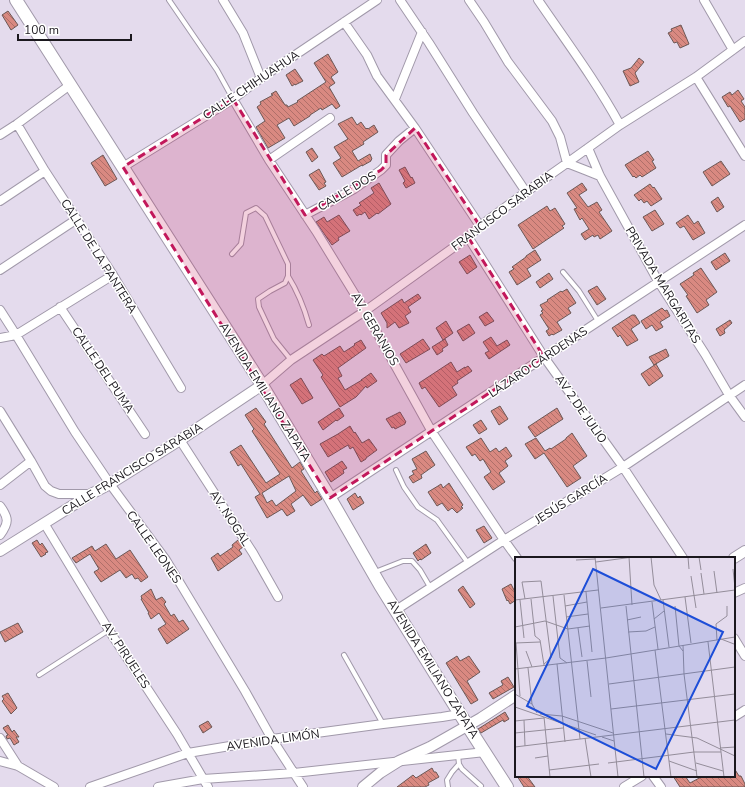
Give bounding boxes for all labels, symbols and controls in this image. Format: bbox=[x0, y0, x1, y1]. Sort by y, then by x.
scale bar bbox=[18, 16, 131, 42]
text: 100 m bbox=[24, 22, 59, 38]
street label: CALLE CHIHUAHUA bbox=[200, 47, 303, 123]
street label: CALLE DOS bbox=[315, 167, 379, 215]
street label: FRANCISCO SARABIA bbox=[448, 167, 556, 255]
street label: CALLE DE LA PANTERA bbox=[57, 196, 141, 316]
street label: PRIVADA MARGARITAS bbox=[622, 224, 704, 346]
street label: AV. GERANIOS bbox=[347, 289, 403, 369]
street label: AVENIDA EMILIANO ZAPATA bbox=[216, 319, 315, 465]
street label: LÁZARO CÁRDENAS bbox=[485, 323, 591, 401]
street label: CALLE DEL PUMA bbox=[68, 324, 138, 416]
street label: AV 2 DE JULIO bbox=[551, 372, 611, 446]
street label: CALLE FRANCISCO SARABIA bbox=[59, 419, 206, 519]
street label: JESÚS GARCÍA bbox=[531, 470, 611, 528]
street label: AV. NOGAL bbox=[206, 487, 254, 549]
street label: CALLE LEONES bbox=[123, 507, 185, 587]
inset map bbox=[515, 557, 735, 777]
street label: AVENIDA EMILIANO ZAPATA bbox=[384, 596, 483, 742]
street label: AV. PIRUELES bbox=[98, 618, 154, 692]
street label: AVENIDA LIMÓN bbox=[225, 726, 321, 754]

